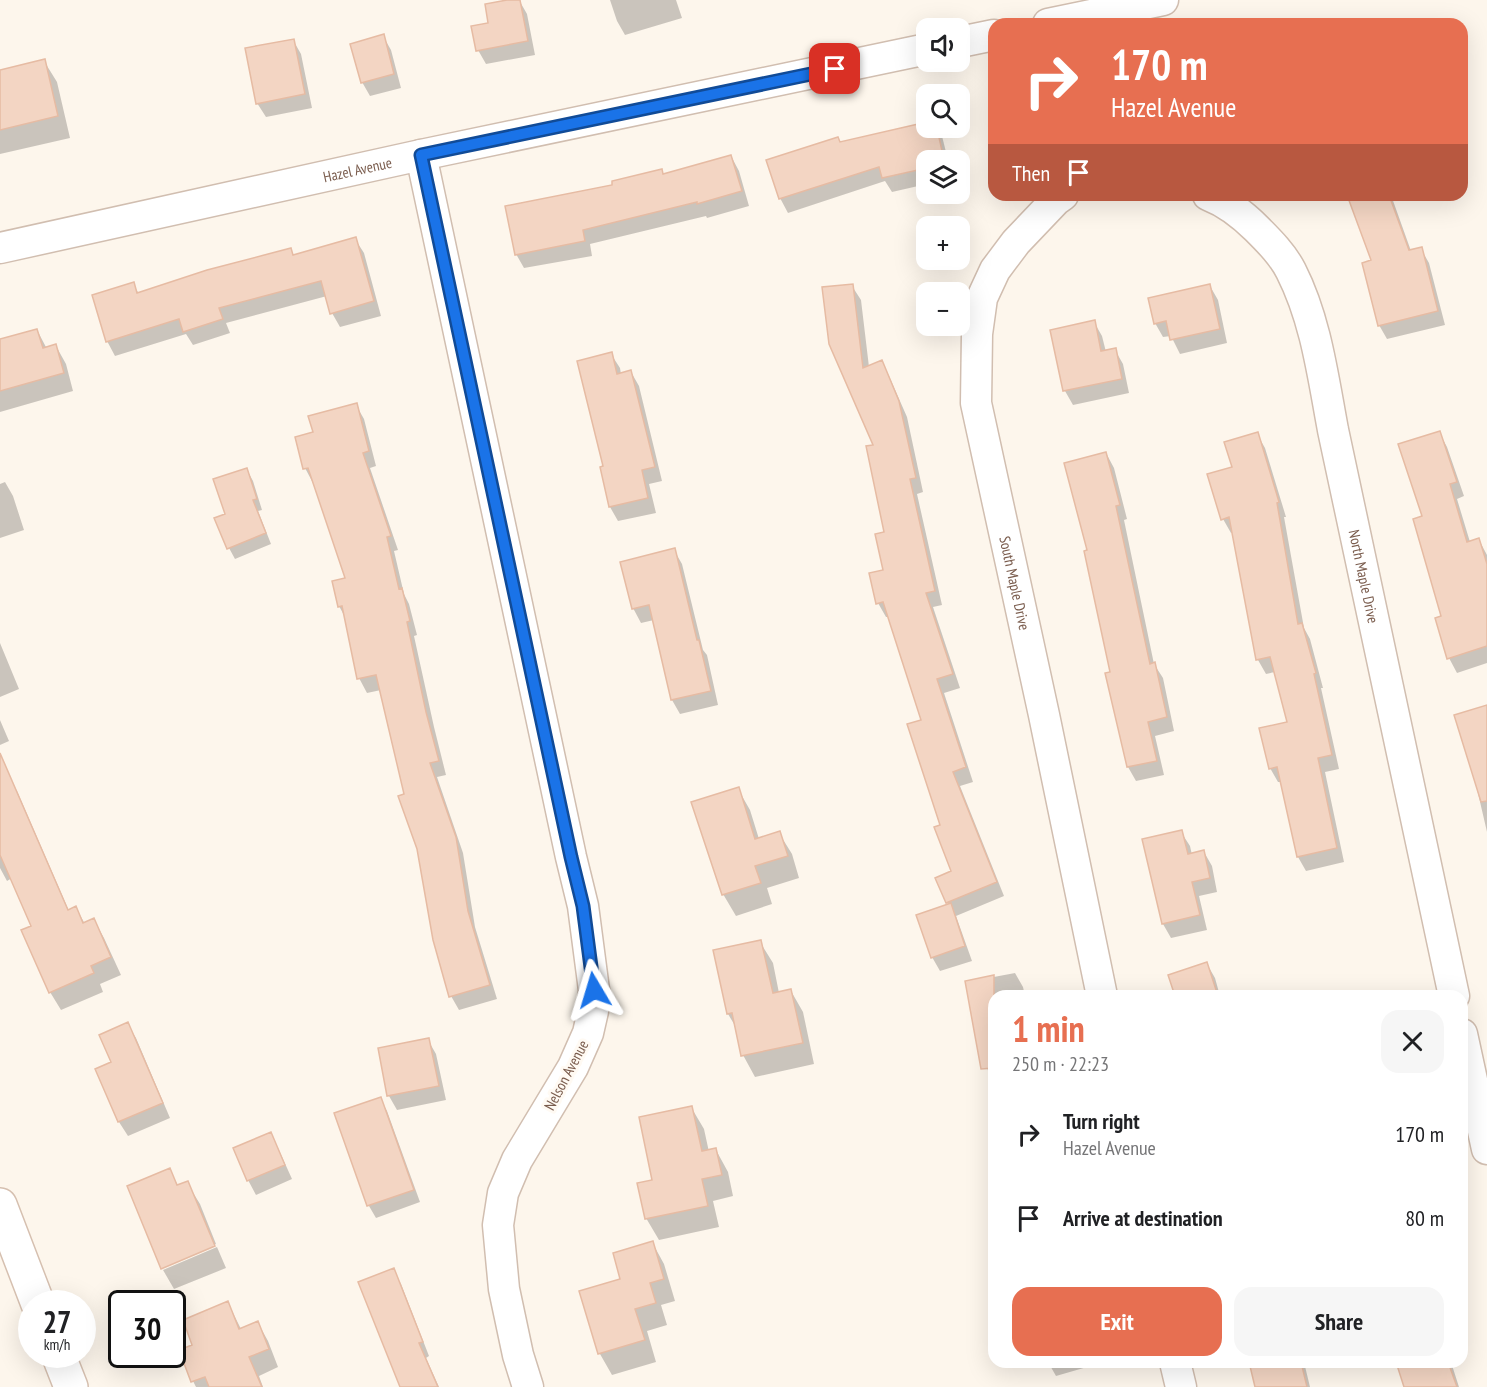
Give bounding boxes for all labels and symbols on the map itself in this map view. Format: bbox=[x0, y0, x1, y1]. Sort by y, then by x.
pin bbox=[809, 43, 860, 94]
street label: Hazel Avenue bbox=[321, 152, 393, 186]
street label: North Maple Drive bbox=[1345, 528, 1384, 625]
street label: South Maple Drive bbox=[996, 534, 1035, 632]
position arrow bbox=[562, 958, 626, 1022]
street label: Nelson Avenue bbox=[540, 1037, 592, 1113]
speed limit sign: 30 bbox=[108, 1290, 186, 1368]

